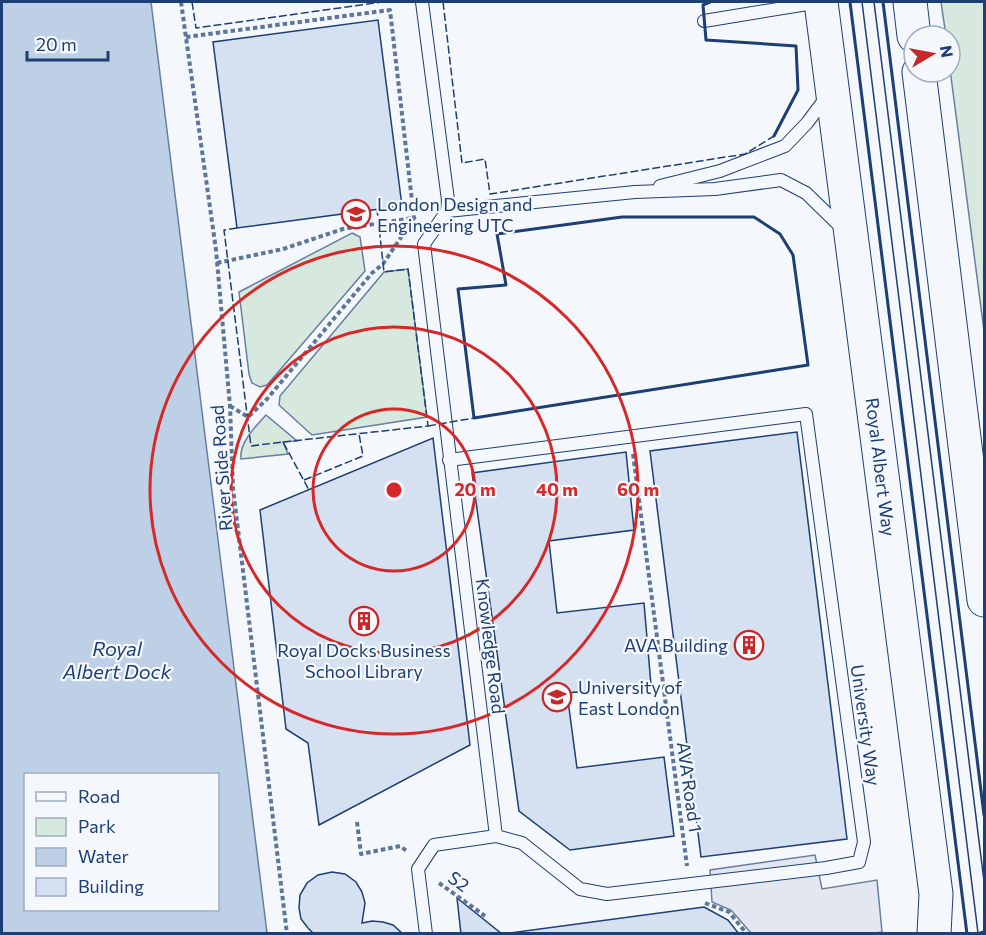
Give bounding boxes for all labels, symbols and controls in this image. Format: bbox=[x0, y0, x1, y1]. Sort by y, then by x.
scale bar bbox=[27, 24, 108, 62]
north arrow bbox=[902, 24, 962, 84]
text: 20 m bbox=[36, 33, 77, 55]
text: N bbox=[937, 44, 958, 59]
place label: London Design and Engineering UTC bbox=[377, 193, 533, 236]
school or university icon: London Design and Engineering UTC bbox=[340, 198, 372, 230]
street label: Royal Albert Way bbox=[862, 396, 900, 538]
street label: River Side Road bbox=[206, 404, 236, 532]
text: 20 m bbox=[454, 478, 496, 500]
text: 40 m bbox=[536, 478, 578, 500]
text: 60 m bbox=[617, 478, 659, 500]
centre of rings bbox=[384, 480, 404, 500]
street label: Knowledge Road bbox=[472, 577, 510, 715]
building icon: Royal Docks Business School Library bbox=[348, 605, 380, 637]
building icon: AVA Building bbox=[733, 629, 765, 661]
place label: AVA Building bbox=[624, 634, 728, 656]
water label: Royal Albert Dock bbox=[62, 636, 173, 683]
place label: Royal Docks Business School Library bbox=[277, 639, 451, 682]
street label: University Way bbox=[847, 663, 885, 787]
place label: University of East London bbox=[578, 676, 683, 719]
school or university icon: University of East London bbox=[541, 681, 573, 713]
street label: AVA Road 1 bbox=[673, 740, 707, 834]
legend bbox=[24, 773, 219, 911]
text: Road bbox=[78, 785, 120, 807]
text: Park bbox=[78, 815, 116, 837]
text: Water bbox=[78, 845, 129, 867]
street label: S2 bbox=[444, 866, 474, 896]
text: Building bbox=[78, 875, 144, 897]

